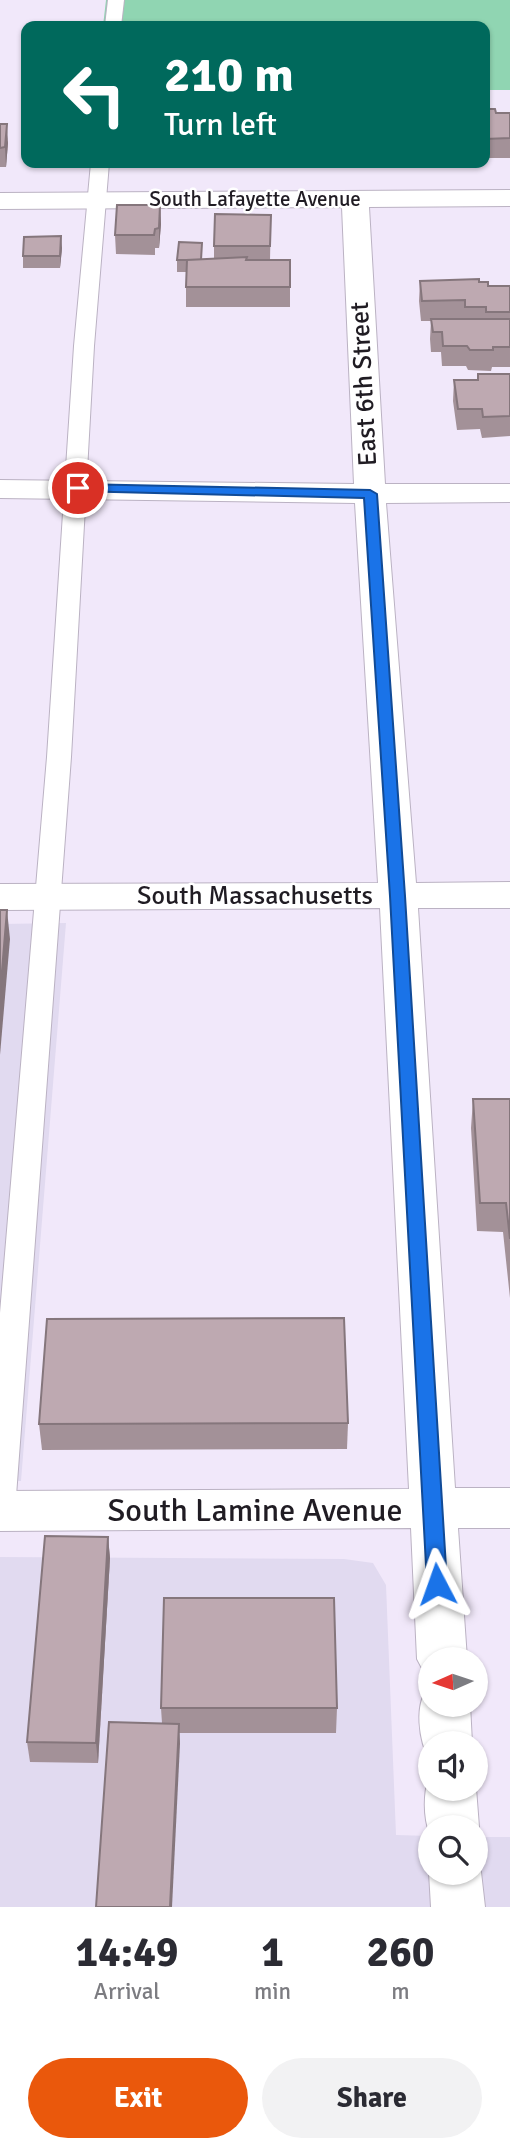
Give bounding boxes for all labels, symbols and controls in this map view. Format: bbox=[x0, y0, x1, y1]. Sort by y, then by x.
text: 210 m bbox=[164, 45, 294, 105]
icon: left bbox=[49, 49, 140, 140]
text: Turn left bbox=[164, 105, 277, 144]
street label: South Lafayette Avenue bbox=[149, 186, 361, 212]
street label: East 6th Street bbox=[344, 301, 384, 467]
pin bbox=[48, 458, 108, 518]
icon: arrive bbox=[59, 469, 97, 507]
street label: South Massachusetts bbox=[137, 880, 373, 912]
street label: South Lamine Avenue bbox=[108, 1491, 402, 1530]
position arrow bbox=[400, 1547, 474, 1621]
north arrow bbox=[418, 1647, 488, 1717]
map controls bbox=[418, 1647, 488, 1885]
button: sound bbox=[418, 1731, 488, 1801]
button: search bbox=[418, 1815, 488, 1885]
text: 14:49 bbox=[75, 1927, 179, 1978]
text: 1 bbox=[261, 1927, 284, 1978]
text: 260 bbox=[366, 1927, 435, 1978]
text: Arrival bbox=[94, 1977, 160, 2006]
text: min bbox=[254, 1977, 291, 2006]
text: m bbox=[391, 1977, 410, 2006]
button: Exit bbox=[28, 2058, 248, 2138]
button: Share bbox=[262, 2058, 482, 2138]

